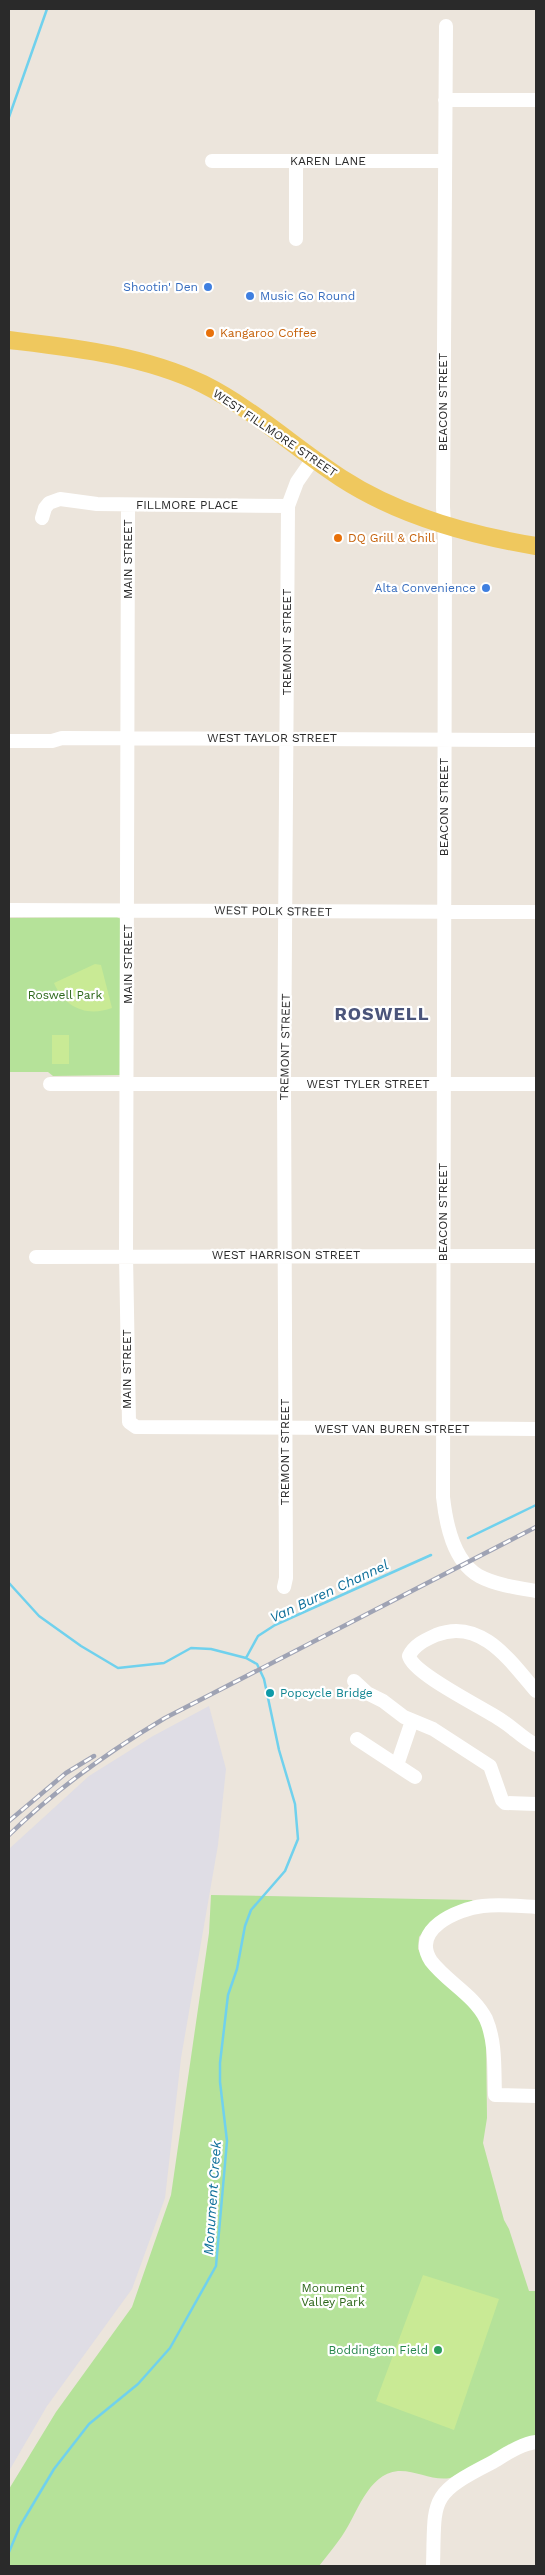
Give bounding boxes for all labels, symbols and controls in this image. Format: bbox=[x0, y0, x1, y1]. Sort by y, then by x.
street label: KAREN LANE bbox=[290, 154, 366, 168]
place label: Shootin' Den bbox=[123, 280, 198, 294]
marker: Shootin' Den bbox=[202, 281, 214, 293]
place label: Music Go Round bbox=[260, 289, 355, 303]
marker: Music Go Round bbox=[244, 290, 256, 302]
place label: Kangaroo Coffee bbox=[220, 326, 317, 340]
marker: Kangaroo Coffee bbox=[204, 327, 216, 339]
street label: BEACON STREET bbox=[436, 353, 450, 451]
street label: WEST FILLMORE STREET bbox=[210, 386, 340, 480]
street label: FILLMORE PLACE bbox=[136, 498, 238, 512]
street label: MAIN STREET bbox=[121, 519, 135, 599]
place label: DQ Grill & Chill bbox=[348, 531, 436, 545]
marker: DQ Grill & Chill bbox=[332, 532, 344, 544]
place label: Alta Convenience bbox=[375, 581, 476, 595]
marker: Alta Convenience bbox=[480, 582, 492, 594]
street label: TREMONT STREET bbox=[280, 588, 294, 696]
street label: WEST TAYLOR STREET bbox=[207, 731, 337, 745]
street label: BEACON STREET bbox=[437, 758, 451, 856]
street label: WEST POLK STREET bbox=[214, 903, 332, 919]
street label: MAIN STREET bbox=[121, 924, 135, 1004]
park label: Roswell Park bbox=[28, 988, 102, 1002]
street label: TREMONT STREET bbox=[277, 993, 293, 1101]
district label: ROSWELL bbox=[335, 1003, 429, 1024]
street label: WEST TYLER STREET bbox=[306, 1077, 430, 1091]
street label: BEACON STREET bbox=[436, 1163, 450, 1261]
street label: WEST HARRISON STREET bbox=[212, 1248, 360, 1262]
street label: MAIN STREET bbox=[120, 1329, 134, 1409]
street label: TREMONT STREET bbox=[278, 1398, 292, 1506]
street label: WEST VAN BUREN STREET bbox=[315, 1422, 470, 1436]
water label: Van Buren Channel bbox=[267, 1556, 391, 1626]
place label: Popcycle Bridge bbox=[280, 1686, 373, 1700]
marker: Popcycle Bridge bbox=[264, 1687, 276, 1699]
water label: Monument Creek bbox=[200, 2140, 224, 2256]
park label: Monument Valley Park bbox=[301, 2281, 365, 2309]
place label: Boddington Field bbox=[329, 2343, 428, 2357]
marker: Boddington Field bbox=[432, 2344, 444, 2356]

